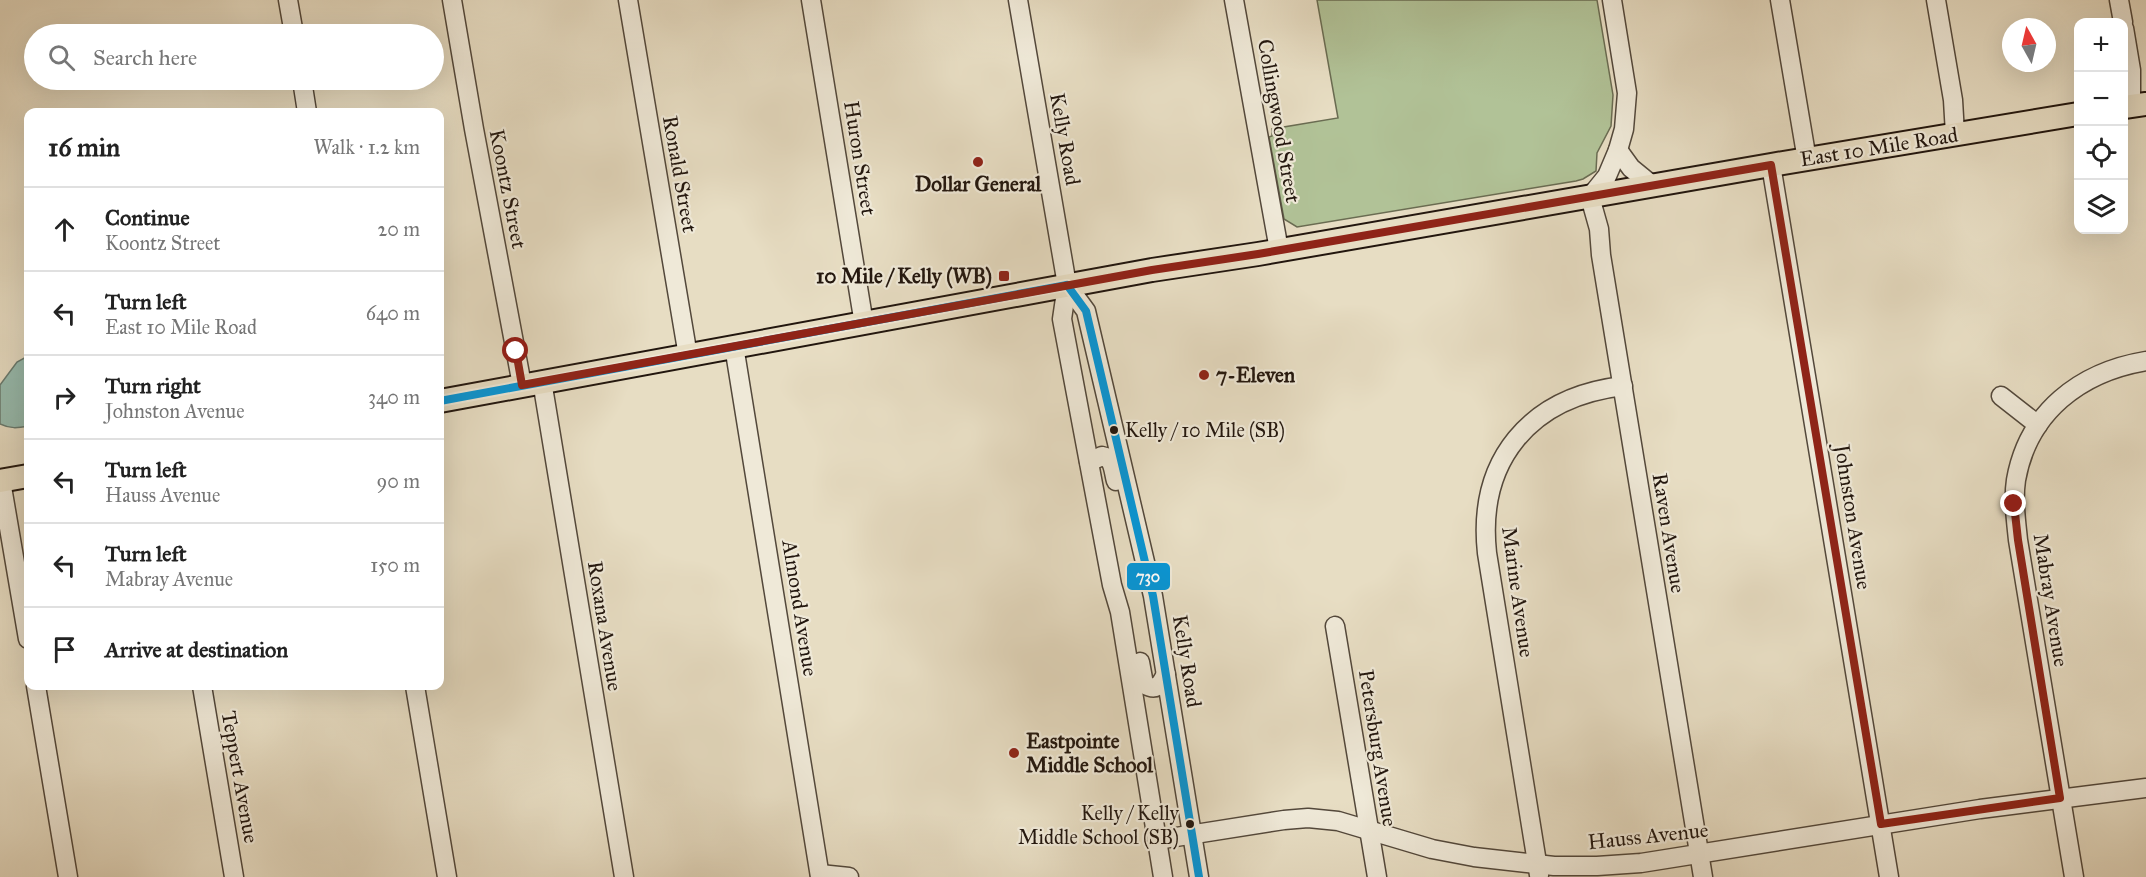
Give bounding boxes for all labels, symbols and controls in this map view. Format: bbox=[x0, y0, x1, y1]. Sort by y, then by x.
north arrow bbox=[2002, 18, 2056, 72]
map controls bbox=[2074, 18, 2128, 234]
button: + bbox=[2074, 18, 2128, 72]
search box bbox=[24, 24, 444, 90]
street label: Collingwood Street bbox=[1252, 37, 1306, 205]
icon: search bbox=[45, 41, 78, 74]
text: Search here bbox=[93, 44, 197, 71]
button: − bbox=[2074, 72, 2128, 126]
street label: Kelly Road bbox=[1044, 91, 1086, 188]
street label: Huron Street bbox=[838, 99, 882, 218]
street label: Ronald Street bbox=[657, 113, 703, 235]
street label: East 10 Mile Road bbox=[1798, 122, 1960, 172]
button: locate bbox=[2074, 126, 2128, 180]
street label: Koontz Street bbox=[484, 127, 532, 252]
text: 16 min bbox=[48, 131, 120, 163]
text: Walk · 1.2 km bbox=[314, 135, 420, 159]
marker: Dollar General bbox=[971, 155, 985, 169]
place label: Dollar General bbox=[915, 171, 1043, 197]
button: layers bbox=[2074, 180, 2128, 234]
text: Continue bbox=[105, 204, 190, 231]
icon: ahead bbox=[48, 213, 81, 246]
text: 20 m bbox=[377, 217, 420, 241]
text: Koontz Street bbox=[105, 231, 220, 255]
place label: 10 Mile / Kelly (WB) bbox=[816, 263, 992, 289]
marker: 10 Mile / Kelly (WB) bbox=[997, 269, 1011, 283]
text: Turn left bbox=[105, 288, 187, 315]
icon: left bbox=[48, 297, 81, 330]
text: 640 m bbox=[366, 301, 420, 325]
text: East 10 Mile Road bbox=[105, 315, 257, 339]
route start bbox=[502, 337, 528, 363]
place label: 7-Eleven bbox=[1216, 362, 1296, 388]
marker: 7-Eleven bbox=[1197, 368, 1211, 382]
text: Turn right bbox=[105, 372, 201, 399]
icon: right bbox=[48, 381, 81, 414]
text: 340 m bbox=[368, 385, 420, 409]
text: Johnston Avenue bbox=[105, 399, 245, 423]
place label: Kelly / 10 Mile (SB) bbox=[1125, 418, 1285, 443]
marker: Kelly / 10 Mile (SB) bbox=[1108, 424, 1120, 436]
street label: Johnston Avenue bbox=[1828, 441, 1877, 592]
text: Turn left bbox=[105, 456, 187, 483]
icon: left bbox=[48, 465, 81, 498]
text: 90 m bbox=[377, 469, 420, 493]
street label: Raven Avenue bbox=[1647, 471, 1691, 595]
text: Hauss Avenue bbox=[105, 483, 220, 507]
route end bbox=[2000, 490, 2026, 516]
street label: Marine Avenue bbox=[1496, 525, 1540, 659]
street label: Mabray Avenue bbox=[2028, 532, 2074, 669]
street label: Almond Avenue bbox=[776, 537, 824, 678]
text: Turn left bbox=[105, 540, 187, 567]
icon: left bbox=[48, 549, 81, 582]
text: 150 m bbox=[370, 553, 420, 577]
street label: Roxana Avenue bbox=[582, 559, 628, 693]
line badge: 730 bbox=[1126, 562, 1171, 591]
text: Mabray Avenue bbox=[105, 567, 233, 591]
text: 730 bbox=[1136, 567, 1160, 587]
street label: Kelly Road bbox=[1167, 613, 1207, 710]
icon: arrive bbox=[48, 633, 81, 666]
text: Arrive at destination bbox=[105, 636, 288, 663]
street label: Petersburg Avenue bbox=[1353, 668, 1403, 829]
street label: Teppert Avenue bbox=[216, 709, 264, 846]
place label: Eastpointe Middle School bbox=[1026, 728, 1154, 778]
marker: Eastpointe Middle School bbox=[1007, 746, 1021, 760]
place label: Kelly / Kelly Middle School (SB) bbox=[1018, 801, 1180, 850]
street label: Hauss Avenue bbox=[1586, 817, 1710, 855]
marker: Kelly / Kelly Middle School (SB) bbox=[1184, 818, 1196, 830]

